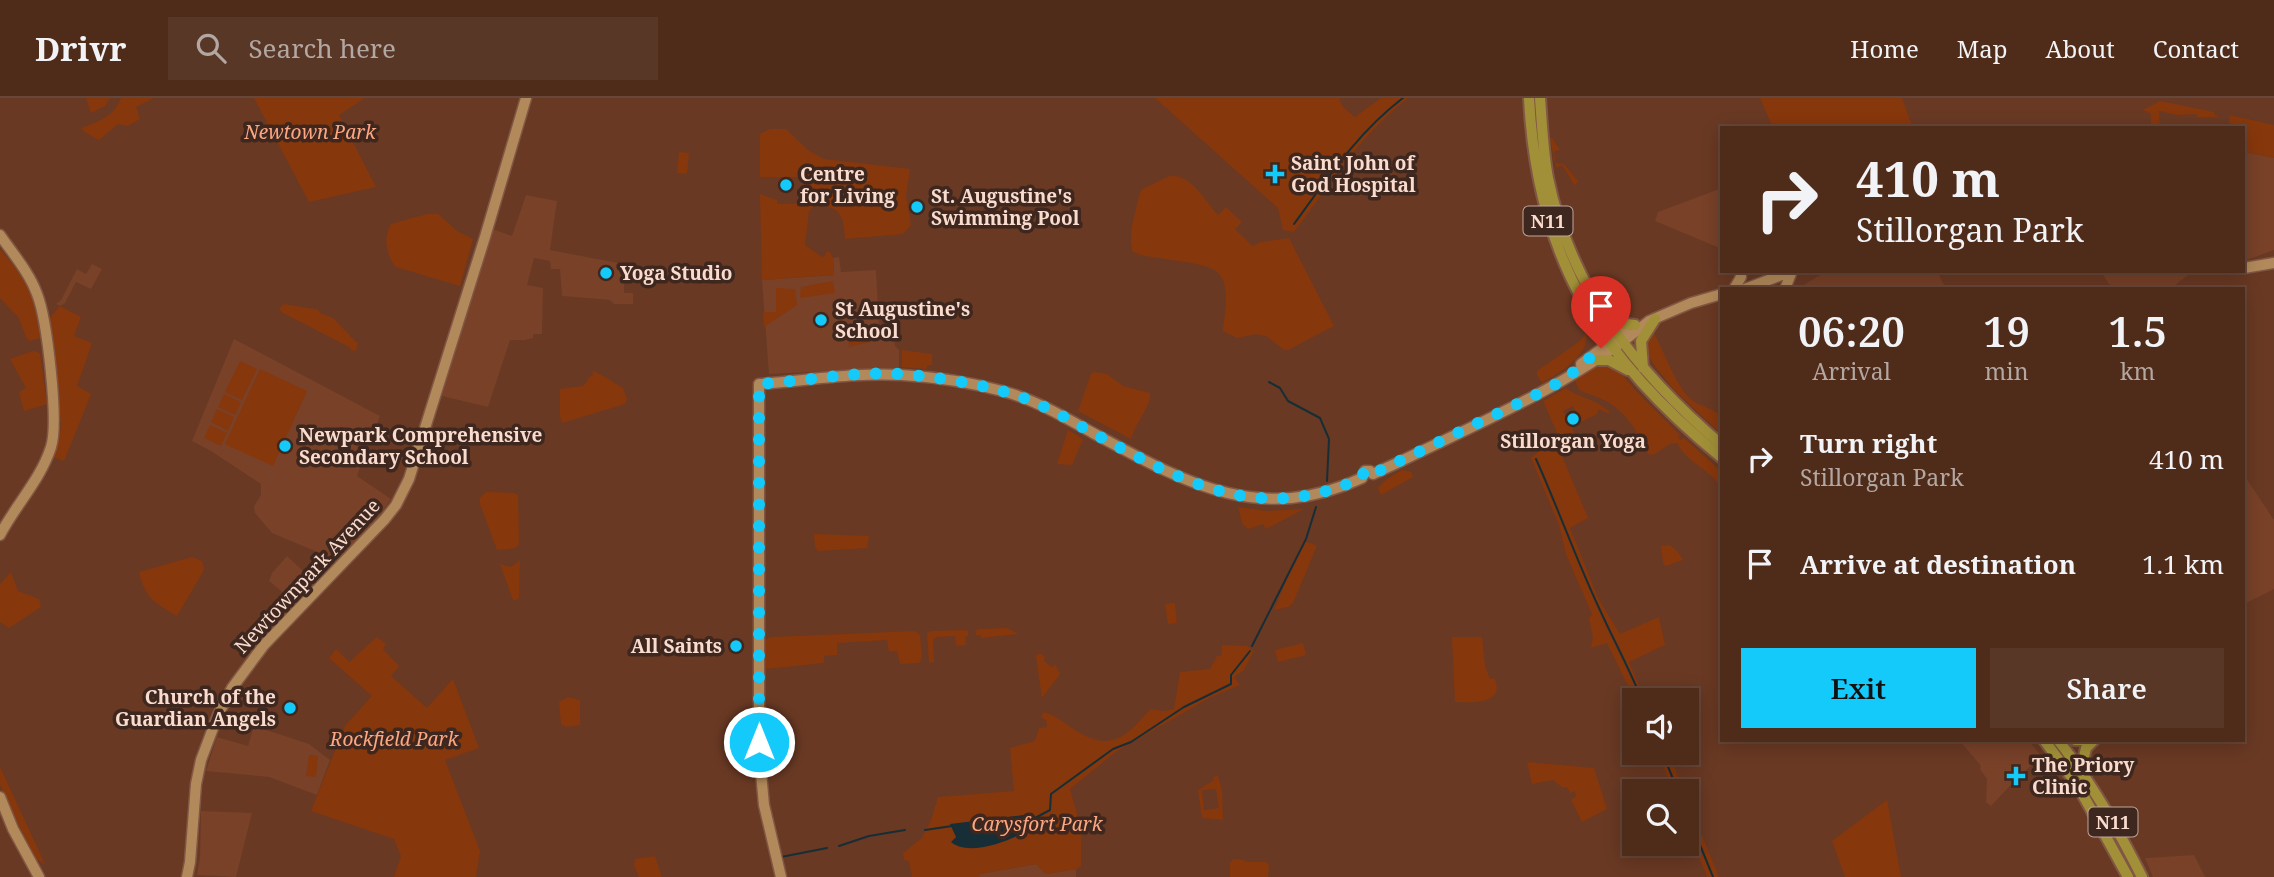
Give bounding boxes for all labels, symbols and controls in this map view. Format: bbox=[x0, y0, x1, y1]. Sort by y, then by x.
search box bbox=[168, 17, 658, 80]
text: Drivr bbox=[35, 26, 126, 71]
icon: search bbox=[192, 29, 230, 67]
text: Search here bbox=[248, 30, 396, 66]
text: Home bbox=[1850, 32, 1919, 65]
text: Map bbox=[1957, 32, 2008, 65]
text: About bbox=[2046, 32, 2115, 65]
text: Contact bbox=[2153, 32, 2239, 65]
park label: Newtown Park bbox=[243, 119, 377, 145]
text: 410 m bbox=[1856, 145, 2000, 211]
place label: Saint John of God Hospital bbox=[1291, 150, 1417, 198]
icon: right bbox=[1741, 154, 1832, 245]
place label: Centre for Living bbox=[800, 161, 895, 209]
marker: Saint John of God Hospital bbox=[1265, 164, 1285, 184]
marker: Centre for Living bbox=[778, 177, 794, 193]
place label: St. Augustine's Swimming Pool bbox=[931, 183, 1080, 231]
marker: St. Augustine's Swimming Pool bbox=[909, 199, 925, 215]
road number: N11 bbox=[1524, 207, 1572, 236]
text: Stillorgan Park bbox=[1856, 208, 2084, 251]
place label: Yoga Studio bbox=[620, 260, 733, 286]
marker: Yoga Studio bbox=[598, 265, 614, 281]
pin bbox=[1571, 276, 1631, 348]
icon: arrive bbox=[1582, 287, 1620, 325]
place label: St Augustine's School bbox=[835, 296, 970, 344]
text: 06:20 bbox=[1798, 302, 1905, 359]
text: 19 bbox=[1983, 302, 2030, 359]
text: 1.5 bbox=[2108, 302, 2167, 359]
marker: St Augustine's School bbox=[813, 312, 829, 328]
text: Arrival bbox=[1812, 355, 1891, 387]
text: min bbox=[1985, 355, 2029, 387]
text: km bbox=[2120, 355, 2155, 387]
marker: Stillorgan Yoga bbox=[1565, 411, 1581, 427]
place label: Newpark Comprehensive Secondary School bbox=[299, 422, 542, 470]
text: Turn right bbox=[1800, 425, 1937, 461]
place label: Stillorgan Yoga bbox=[1500, 428, 1646, 454]
marker: Newpark Comprehensive Secondary School bbox=[277, 438, 293, 454]
icon: right bbox=[1741, 440, 1779, 478]
text: 410 m bbox=[2149, 441, 2224, 477]
text: Stillorgan Park bbox=[1800, 461, 1964, 493]
street label: Newtownpark Avenue bbox=[228, 493, 386, 659]
icon: arrive bbox=[1741, 545, 1779, 583]
text: Arrive at destination bbox=[1800, 546, 2076, 582]
text: 1.1 km bbox=[2142, 546, 2224, 582]
place label: All Saints bbox=[631, 633, 722, 659]
marker: All Saints bbox=[728, 638, 744, 654]
button: Exit bbox=[1741, 648, 1976, 728]
button: Share bbox=[1990, 648, 2224, 728]
place label: Church of the Guardian Angels bbox=[115, 684, 276, 732]
map controls bbox=[1622, 688, 1699, 856]
button: sound bbox=[1622, 688, 1699, 765]
marker: Church of the Guardian Angels bbox=[282, 700, 298, 716]
position arrow bbox=[722, 705, 796, 779]
park label: Rockfield Park bbox=[329, 726, 459, 752]
place label: The Priory Clinic bbox=[2032, 752, 2134, 800]
marker: The Priory Clinic bbox=[2006, 766, 2026, 786]
button: search bbox=[1622, 779, 1699, 856]
road number: N11 bbox=[2088, 808, 2138, 836]
park label: Carysfort Park bbox=[972, 811, 1104, 837]

